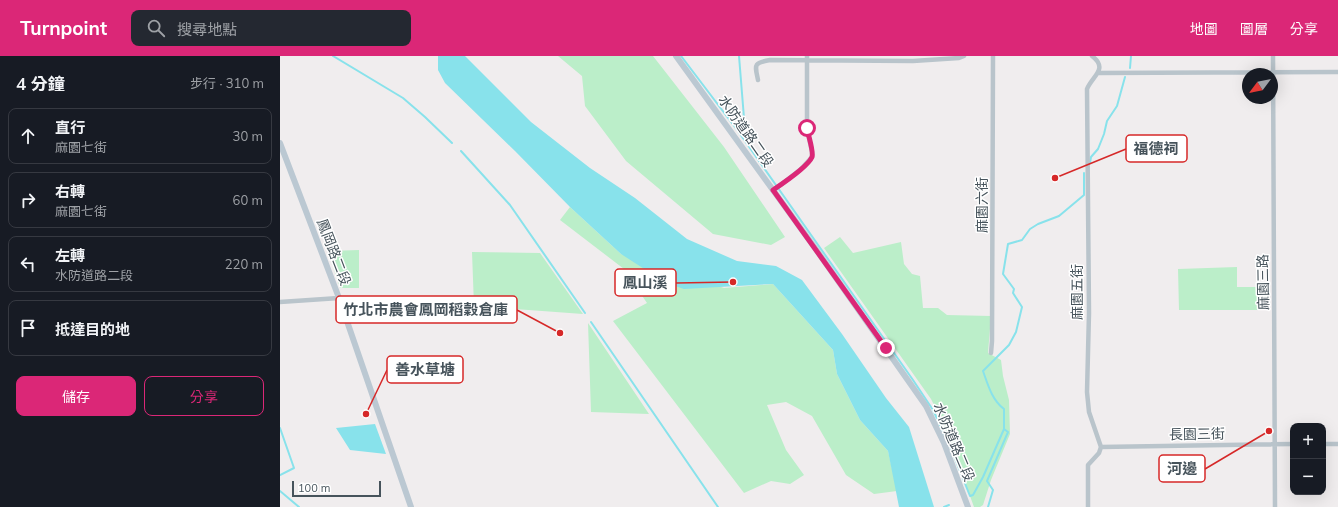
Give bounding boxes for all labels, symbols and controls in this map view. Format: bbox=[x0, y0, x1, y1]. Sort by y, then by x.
search box bbox=[131, 10, 411, 46]
text: Turnpoint bbox=[20, 16, 107, 40]
icon: search bbox=[145, 17, 167, 39]
text: 搜尋地點 bbox=[177, 20, 237, 39]
text: 地圖 bbox=[1190, 20, 1218, 38]
text: 圖層 bbox=[1240, 20, 1268, 38]
text: 分享 bbox=[1290, 20, 1318, 38]
north arrow bbox=[1242, 68, 1278, 104]
text: 4 分鐘 bbox=[16, 73, 65, 94]
text: 步行 · 310 m bbox=[190, 75, 264, 91]
street label: 水防道路二段 bbox=[715, 91, 777, 171]
text: 直行 bbox=[55, 118, 85, 137]
route start bbox=[798, 119, 816, 137]
icon: ahead bbox=[17, 125, 39, 147]
text: 30 m bbox=[233, 128, 263, 144]
callout: 福德祠 bbox=[1126, 135, 1187, 162]
text: 麻園七街 bbox=[55, 139, 107, 155]
text: 福德祠 bbox=[1133, 139, 1179, 158]
street label: 麻園六街 bbox=[973, 177, 991, 233]
text: 右轉 bbox=[55, 182, 85, 201]
icon: right bbox=[17, 189, 39, 211]
text: 60 m bbox=[233, 192, 263, 208]
text: 麻園七街 bbox=[55, 203, 107, 219]
street label: 鳳岡路二段 bbox=[313, 216, 355, 288]
text: 左轉 bbox=[55, 246, 85, 265]
icon: left bbox=[17, 253, 39, 275]
street label: 麻園三路 bbox=[1254, 254, 1272, 310]
text: 220 m bbox=[225, 256, 263, 272]
street label: 麻園五街 bbox=[1068, 264, 1086, 320]
text: 水防道路二段 bbox=[55, 267, 133, 283]
callout: 鳳山溪 bbox=[615, 269, 676, 296]
text: 鳳山溪 bbox=[622, 273, 668, 292]
callout: 竹北市農會鳳岡稻穀倉庫 bbox=[336, 296, 517, 323]
text: 竹北市農會鳳岡稻穀倉庫 bbox=[343, 300, 509, 319]
icon: arrive bbox=[17, 317, 39, 339]
text: 抵達目的地 bbox=[55, 320, 130, 339]
route end bbox=[877, 339, 895, 357]
callout: 善水草塘 bbox=[387, 356, 463, 383]
text: 善水草塘 bbox=[395, 360, 455, 379]
button: 儲存 bbox=[16, 376, 136, 416]
button: 分享 bbox=[144, 376, 264, 416]
street label: 水防道路二段 bbox=[929, 400, 979, 484]
map controls bbox=[1290, 423, 1326, 495]
button: + bbox=[1290, 423, 1326, 459]
street label: 長園三街 bbox=[1169, 425, 1225, 443]
callout: 河邊 bbox=[1159, 455, 1205, 482]
text: 河邊 bbox=[1167, 459, 1197, 478]
button: − bbox=[1290, 459, 1326, 495]
scale bar bbox=[292, 479, 381, 498]
text: 100 m bbox=[298, 481, 330, 495]

